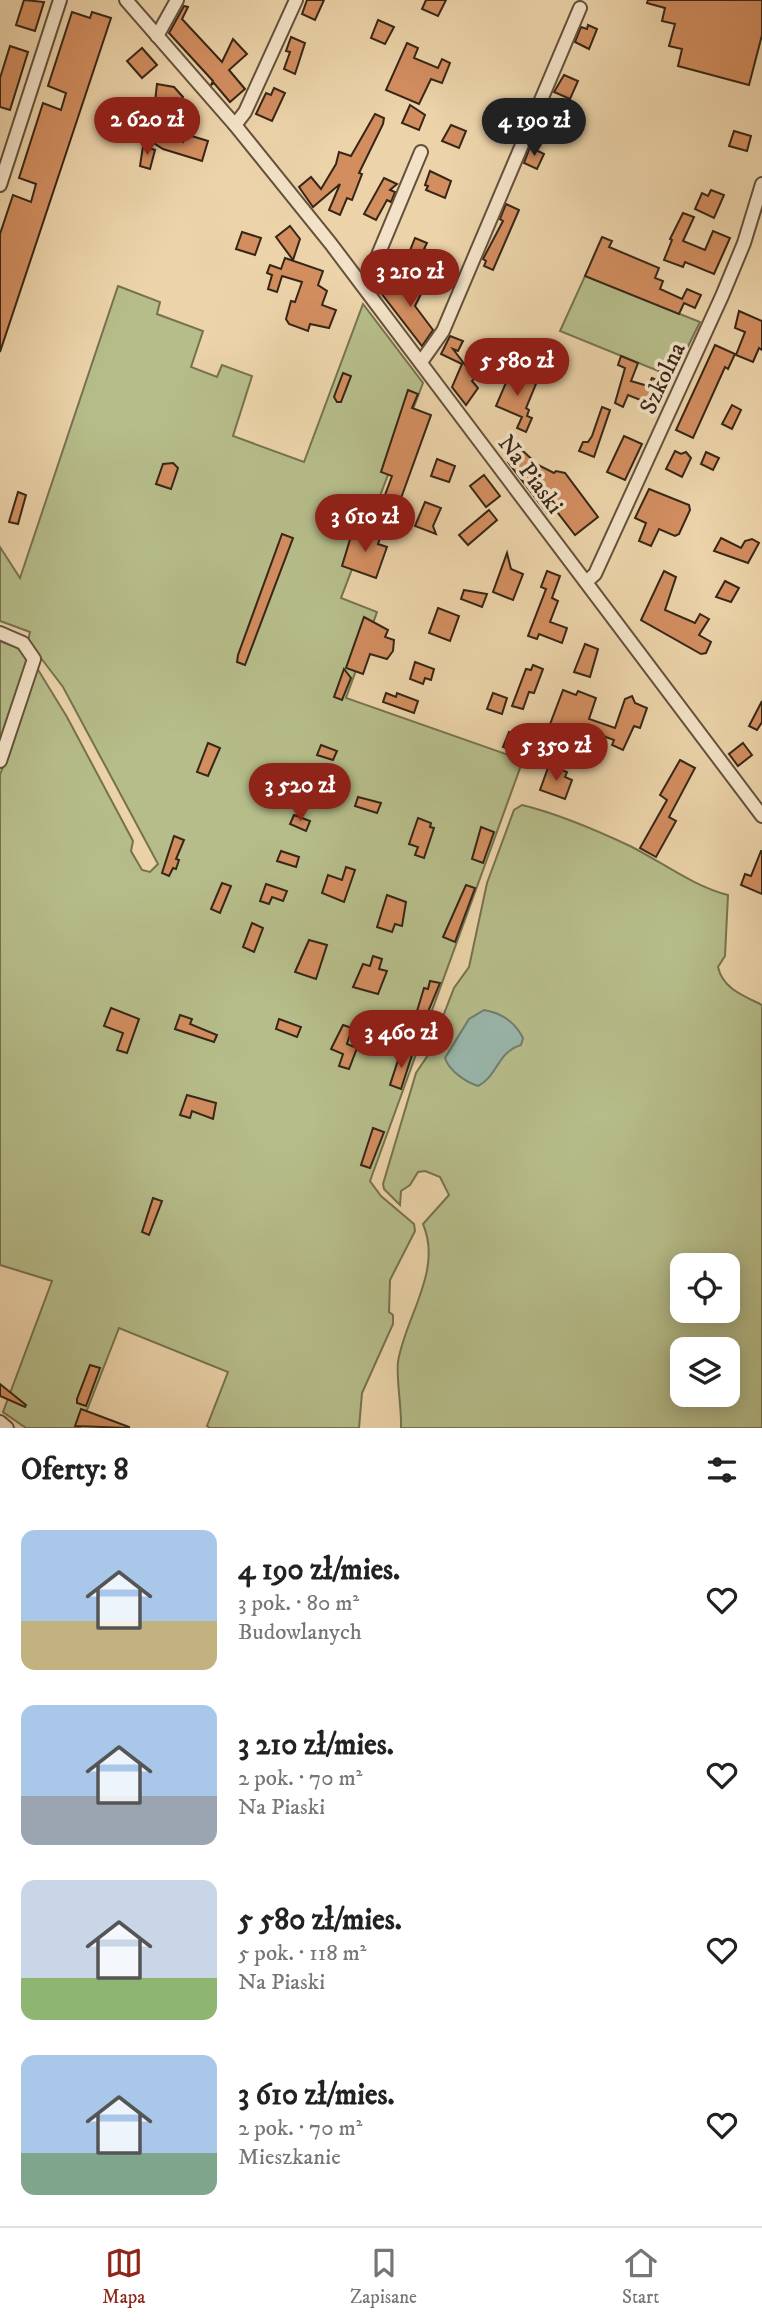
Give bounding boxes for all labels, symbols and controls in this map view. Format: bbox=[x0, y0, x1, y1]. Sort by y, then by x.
pin: 2 620 zł bbox=[75, 97, 219, 157]
pin: 4 190 zł bbox=[462, 99, 606, 158]
text: 2 620 zł bbox=[110, 105, 184, 134]
text: 4 190 zł bbox=[498, 106, 570, 135]
pin: 3 210 zł bbox=[338, 250, 482, 309]
text: 3 210 zł bbox=[376, 257, 444, 286]
street label: Szkolna bbox=[633, 337, 693, 419]
pin: 5 580 zł bbox=[445, 338, 589, 398]
text: 5 580 zł bbox=[480, 346, 554, 375]
street label: Na Piaski bbox=[491, 429, 570, 520]
pin: 3 610 zł bbox=[293, 494, 437, 554]
text: 3 610 zł bbox=[331, 502, 399, 531]
pin: 5 350 zł bbox=[484, 724, 628, 783]
text: 5 350 zł bbox=[521, 731, 591, 760]
pin: 3 520 zł bbox=[228, 764, 372, 823]
text: 3 520 zł bbox=[265, 771, 335, 800]
pin: 3 460 zł bbox=[329, 1010, 473, 1070]
text: 3 460 zł bbox=[365, 1018, 437, 1047]
map controls bbox=[670, 1253, 740, 1407]
button: locate bbox=[670, 1253, 740, 1323]
button: layers bbox=[670, 1337, 740, 1407]
icon: filters bbox=[703, 1451, 741, 1489]
text: Oferty: 8 bbox=[21, 1452, 128, 1489]
text: 4 190 zł/mies. bbox=[238, 1552, 400, 1589]
icon: home bbox=[77, 1558, 161, 1642]
icon: heart bbox=[703, 1581, 741, 1619]
text: 3 pok. · 80 m² bbox=[238, 1589, 359, 1618]
text: Budowlanych bbox=[238, 1618, 362, 1647]
text: 3 210 zł/mies. bbox=[238, 1727, 394, 1764]
icon: home bbox=[77, 1733, 161, 1817]
icon: heart bbox=[703, 1756, 741, 1794]
text: 2 pok. · 70 m² bbox=[238, 1764, 363, 1793]
text: Na Piaski bbox=[238, 1793, 325, 1822]
text: 5 580 zł/mies. bbox=[238, 1902, 402, 1939]
icon: home bbox=[77, 1908, 161, 1992]
icon: heart bbox=[703, 1931, 741, 1969]
text: 5 pok. · 118 m² bbox=[238, 1939, 367, 1968]
text: Na Piaski bbox=[238, 1968, 325, 1997]
text: 3 610 zł/mies. bbox=[238, 2077, 395, 2114]
icon: home bbox=[77, 2083, 161, 2167]
icon: heart bbox=[703, 2106, 741, 2144]
text: 2 pok. · 70 m² bbox=[238, 2114, 363, 2143]
text: Mieszkanie bbox=[238, 2143, 341, 2172]
tab: Mapa bbox=[102, 2244, 145, 2309]
tab: Zapisane bbox=[350, 2244, 417, 2309]
tab: Start bbox=[622, 2244, 660, 2309]

